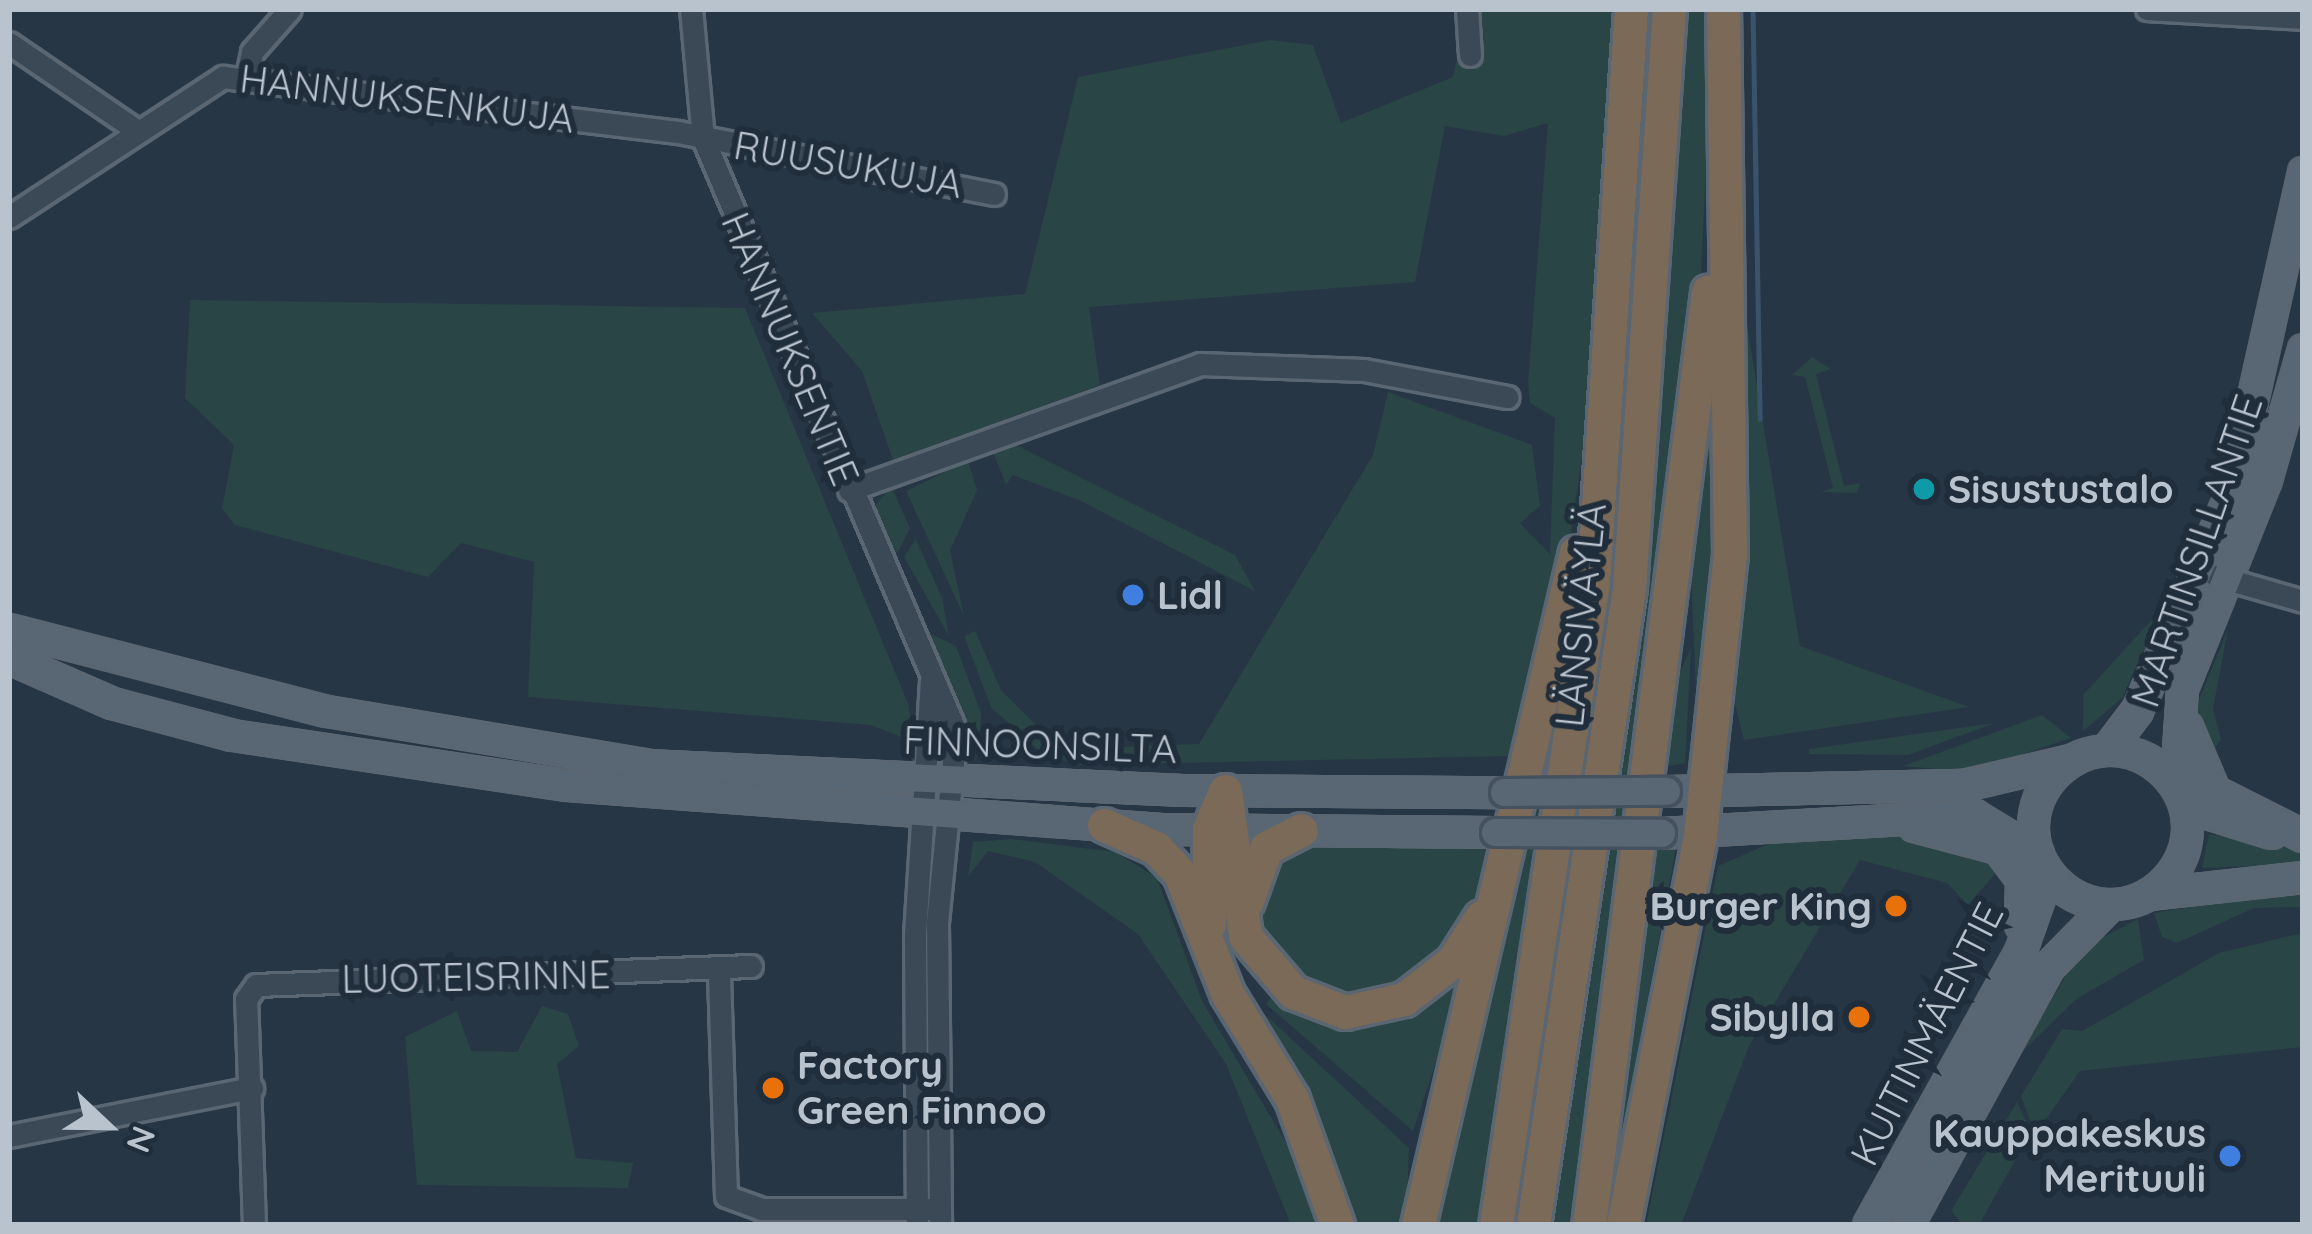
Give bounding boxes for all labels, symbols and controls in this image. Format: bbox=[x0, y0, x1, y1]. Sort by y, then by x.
street label: HANNUKSENKUJA bbox=[237, 55, 577, 143]
street label: RUUSUKUJA bbox=[730, 122, 966, 208]
street label: HANNUKSENTIE bbox=[711, 206, 869, 492]
street label: MARTINSILLANTIE bbox=[2122, 389, 2272, 713]
place label: Sisustustalo bbox=[1948, 466, 2174, 512]
marker: Sisustustalo bbox=[1911, 476, 1937, 502]
street label: LÄNSIVÄYLÄ bbox=[1546, 501, 1616, 729]
place label: Lidl bbox=[1157, 572, 1223, 618]
marker: Lidl bbox=[1120, 582, 1146, 608]
street label: FINNOONSILTA bbox=[902, 717, 1178, 773]
place label: Burger King bbox=[1649, 883, 1872, 929]
marker: Burger King bbox=[1883, 893, 1909, 919]
street label: KUITINMÄENTIE bbox=[1841, 895, 2013, 1173]
street label: LUOTEISRINNE bbox=[341, 951, 611, 1003]
place label: Sibylla bbox=[1710, 994, 1835, 1040]
marker: Sibylla bbox=[1846, 1004, 1872, 1030]
place label: Factory Green Finnoo bbox=[797, 1043, 1047, 1134]
north arrow bbox=[48, 1066, 168, 1186]
marker: Factory Green Finnoo bbox=[760, 1075, 786, 1101]
place label: Kauppakeskus Merituuli bbox=[1933, 1111, 2206, 1202]
text: N bbox=[118, 1121, 165, 1159]
marker: Kauppakeskus Merituuli bbox=[2217, 1143, 2243, 1169]

